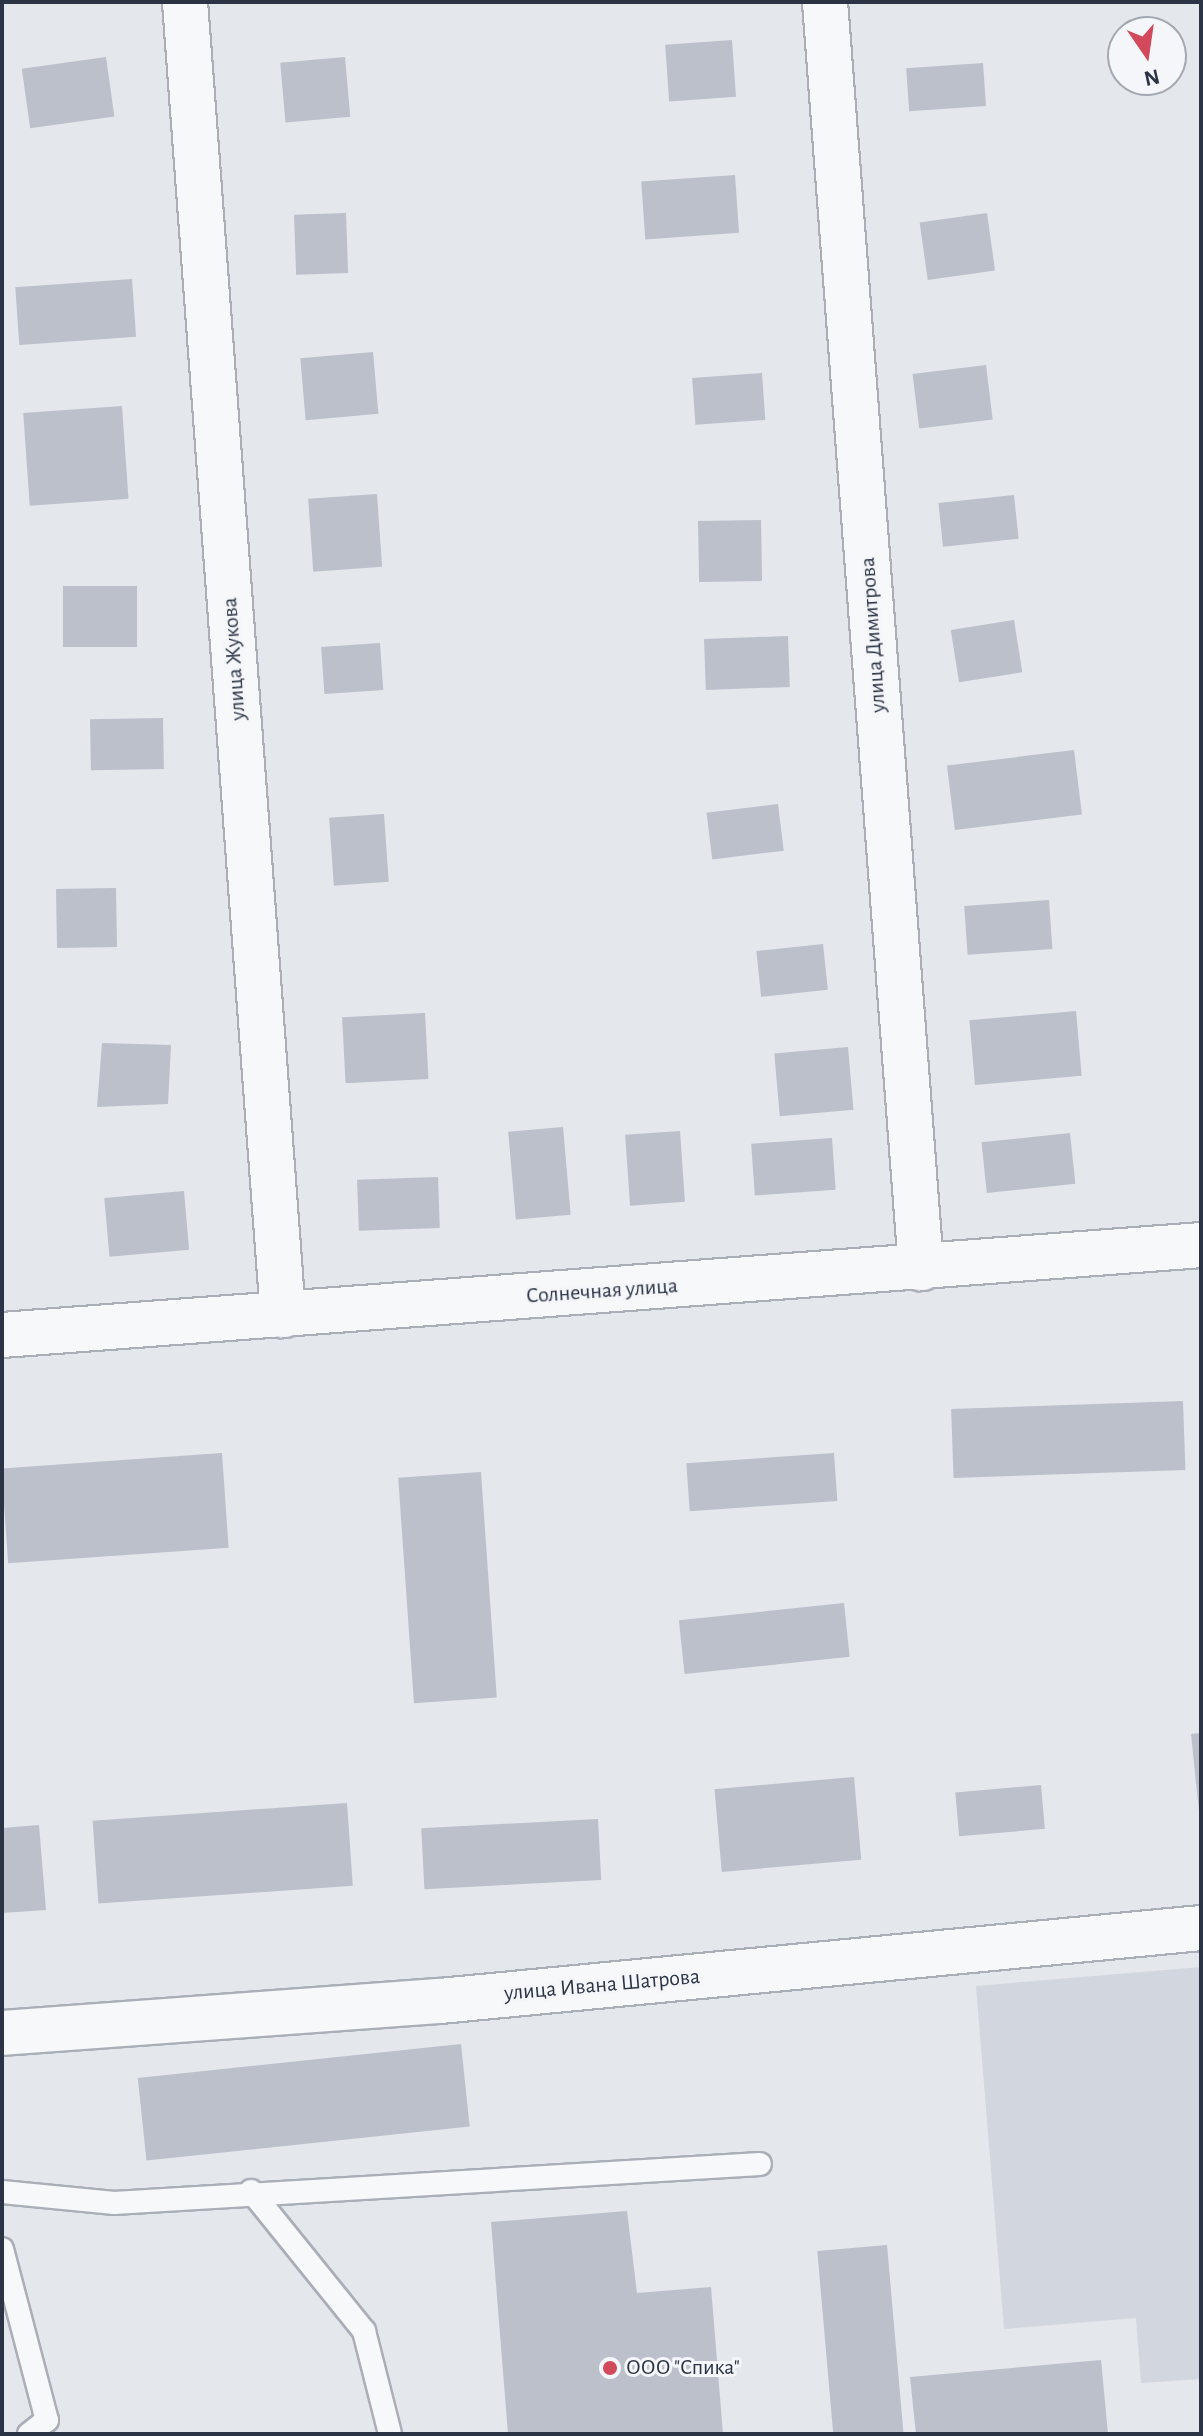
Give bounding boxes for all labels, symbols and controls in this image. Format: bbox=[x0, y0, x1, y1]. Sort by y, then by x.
north arrow bbox=[1107, 16, 1187, 96]
text: N bbox=[1142, 65, 1162, 90]
street label: улица Димитрова bbox=[854, 556, 892, 714]
street label: улица Жукова bbox=[217, 597, 251, 721]
street label: Солнечная улица bbox=[525, 1273, 679, 1309]
street label: улица Ивана Шатрова bbox=[503, 1963, 701, 2007]
place label: ООО "Спика" bbox=[626, 2355, 740, 2381]
marker: ООО "Спика" bbox=[601, 2359, 619, 2377]

